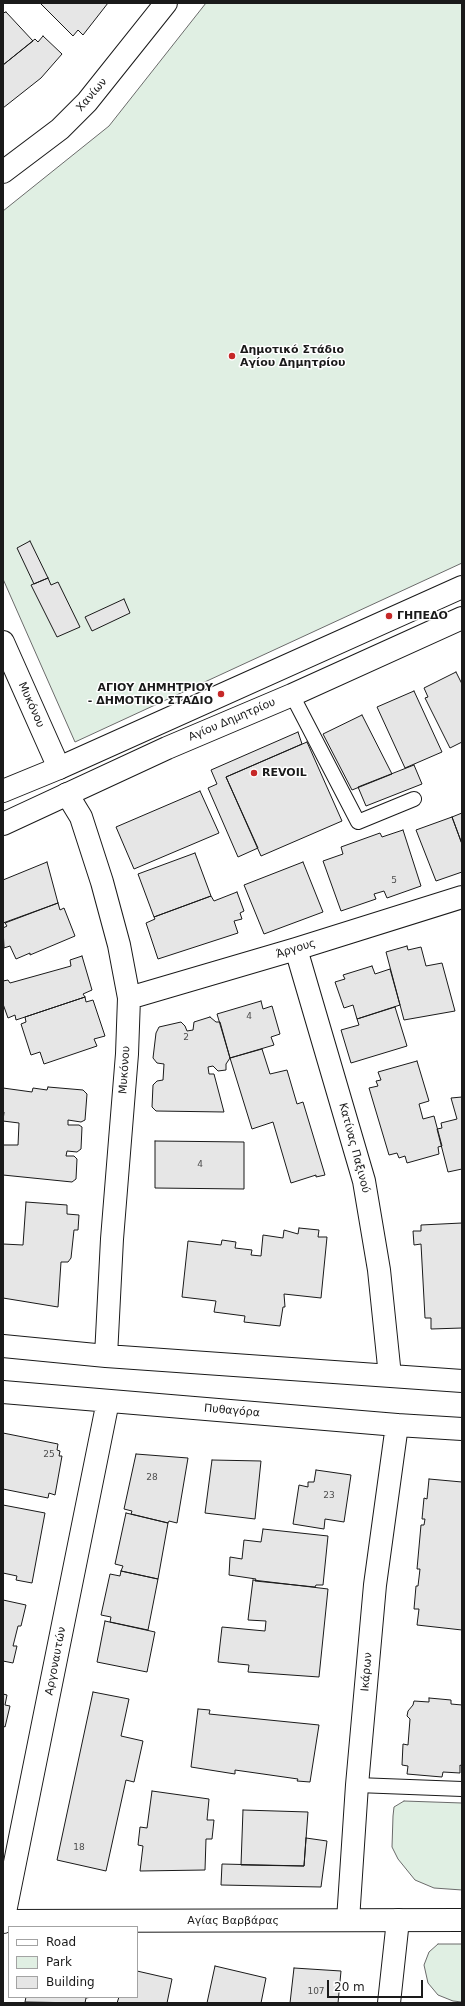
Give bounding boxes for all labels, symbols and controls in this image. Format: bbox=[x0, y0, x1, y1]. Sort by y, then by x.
street label: Χανίων bbox=[74, 76, 110, 114]
place label: Δημοτικό Στάδιο Αγίου Δημητρίου bbox=[240, 343, 346, 369]
marker: Δημοτικό Στάδιο Αγίου Δημητρίου bbox=[227, 351, 237, 361]
place label: ΓΗΠΕΔΟ bbox=[397, 609, 448, 623]
marker: ΓΗΠΕΔΟ bbox=[384, 611, 394, 621]
street label: Μυκόνου bbox=[15, 680, 47, 730]
place label: ΑΓΙΟΥ ΔΗΜΗΤΡΙΟΥ - ΔΗΜΟΤΙΚΟ ΣΤΑΔΙΟ bbox=[88, 681, 213, 707]
marker: ΑΓΙΟΥ ΔΗΜΗΤΡΙΟΥ - ΔΗΜΟΤΙΚΟ ΣΤΑΔΙΟ bbox=[216, 689, 226, 699]
street label: Αγίου Δημητρίου bbox=[187, 696, 277, 744]
place label: REVOIL bbox=[262, 766, 307, 780]
marker: REVOIL bbox=[249, 768, 259, 778]
house number: 5 bbox=[391, 876, 397, 886]
street label: Άργους bbox=[275, 937, 317, 961]
house number: 4 bbox=[246, 1012, 252, 1022]
house number: 2 bbox=[183, 1033, 189, 1043]
street label: Μυκόνου bbox=[117, 1045, 133, 1095]
street label: Κατίνας Παξινού bbox=[336, 1101, 372, 1195]
house number: 4 bbox=[197, 1160, 203, 1170]
street label: Πυθαγόρα bbox=[203, 1402, 261, 1420]
house number: 25 bbox=[43, 1450, 55, 1460]
house number: 28 bbox=[146, 1473, 158, 1483]
house number: 23 bbox=[323, 1491, 335, 1501]
street label: Αργοναυτών bbox=[43, 1626, 69, 1696]
street label: Ικάρων bbox=[359, 1652, 375, 1692]
house number: 18 bbox=[73, 1843, 85, 1853]
street label: Αγίας Βαρβάρας bbox=[187, 1914, 279, 1928]
legend bbox=[8, 1926, 138, 1998]
text: Road bbox=[46, 1935, 76, 1949]
text: Park bbox=[46, 1955, 72, 1969]
scale bar bbox=[329, 1972, 425, 1998]
text: Building bbox=[46, 1975, 95, 1989]
text: 20 m bbox=[334, 1980, 365, 1994]
house number: 107 bbox=[307, 1987, 325, 1997]

